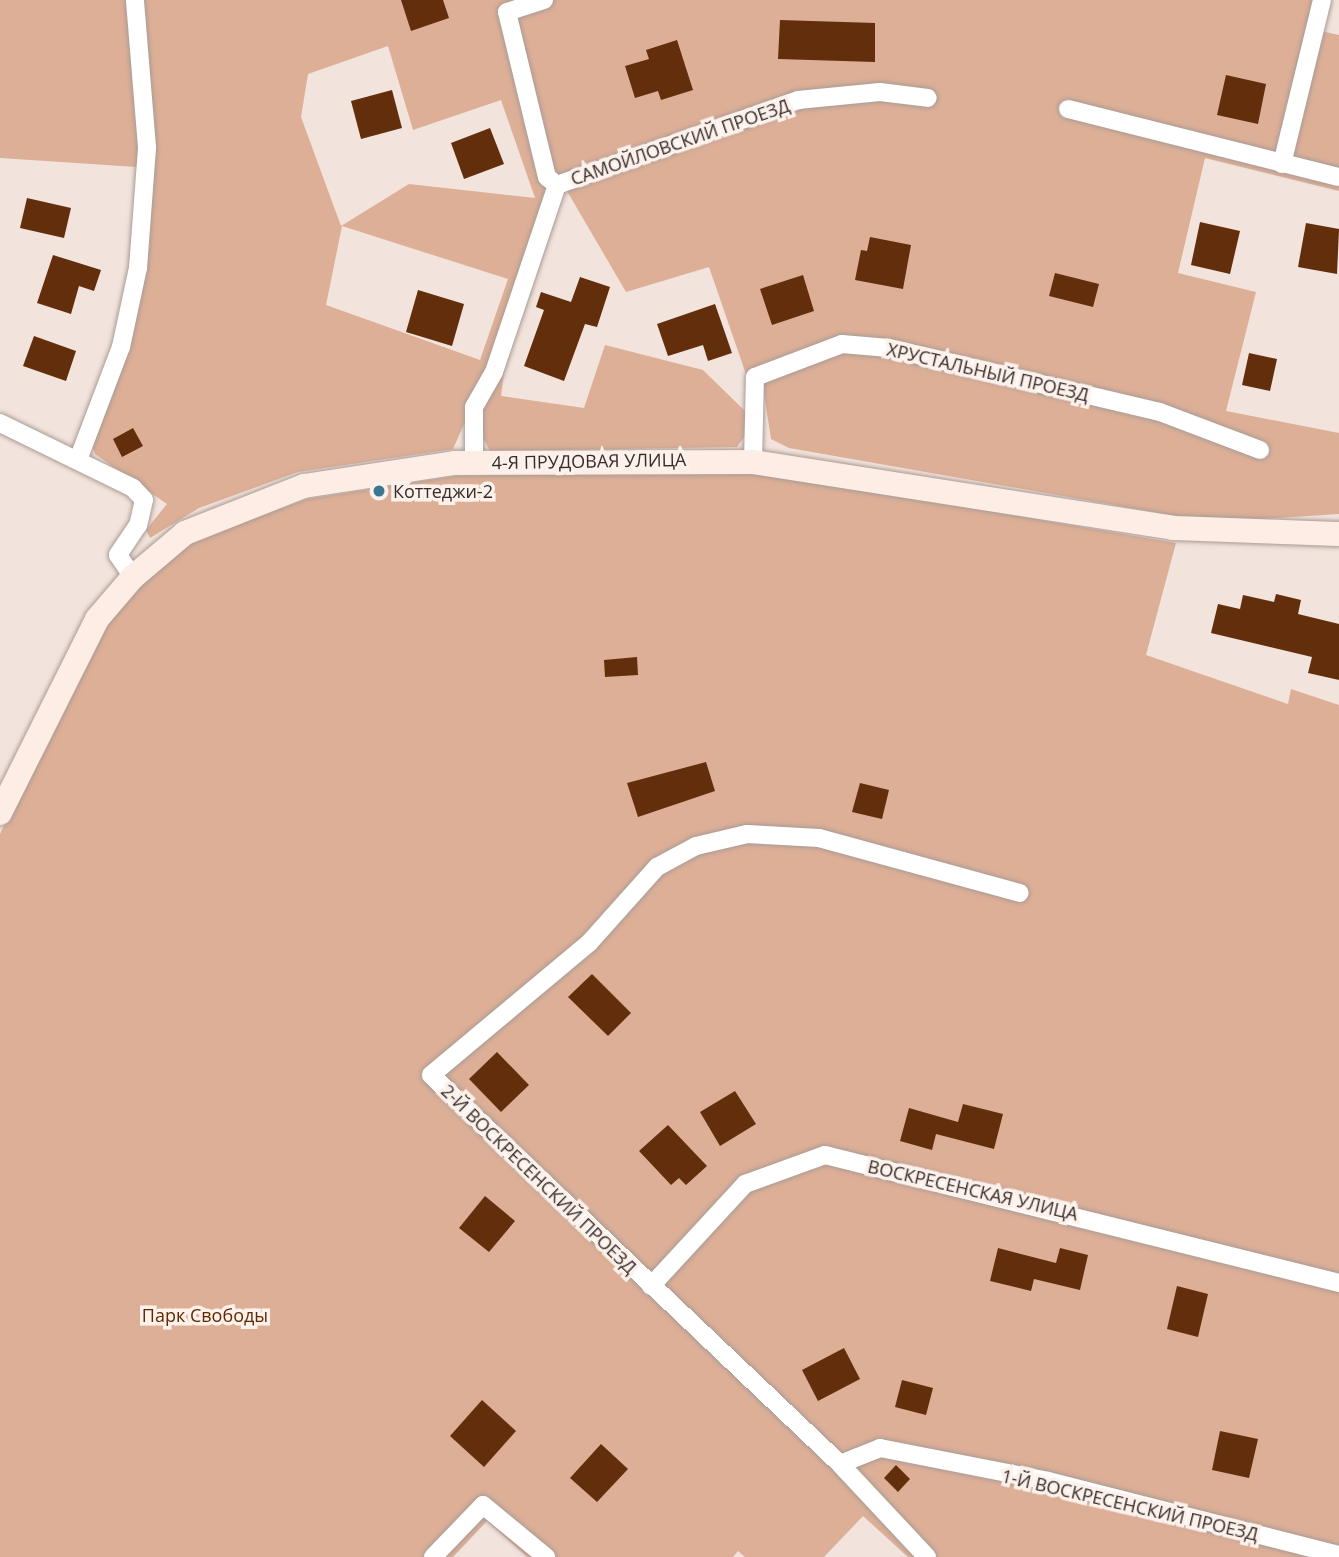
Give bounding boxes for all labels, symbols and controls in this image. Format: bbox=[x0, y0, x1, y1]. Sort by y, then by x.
street label: САМОЙЛОВСКИЙ ПРОЕЗД bbox=[568, 94, 792, 190]
street label: ХРУСТАЛЬНЫЙ ПРОЕЗД bbox=[885, 338, 1091, 406]
street label: 4-Я ПРУДОВАЯ УЛИЦА bbox=[491, 449, 687, 473]
place label: Коттеджи-2 bbox=[393, 480, 493, 502]
marker: Коттеджи-2 bbox=[371, 483, 387, 499]
street label: 2-Й ВОСКРЕСЕНСКИЙ ПРОЕЗД bbox=[437, 1080, 641, 1278]
street label: ВОСКРЕСЕНСКАЯ УЛИЦА bbox=[866, 1155, 1080, 1225]
park label: Парк Свободы bbox=[142, 1304, 268, 1326]
street label: 1-Й ВОСКРЕСЕНСКИЙ ПРОЕЗД bbox=[999, 1465, 1261, 1545]

